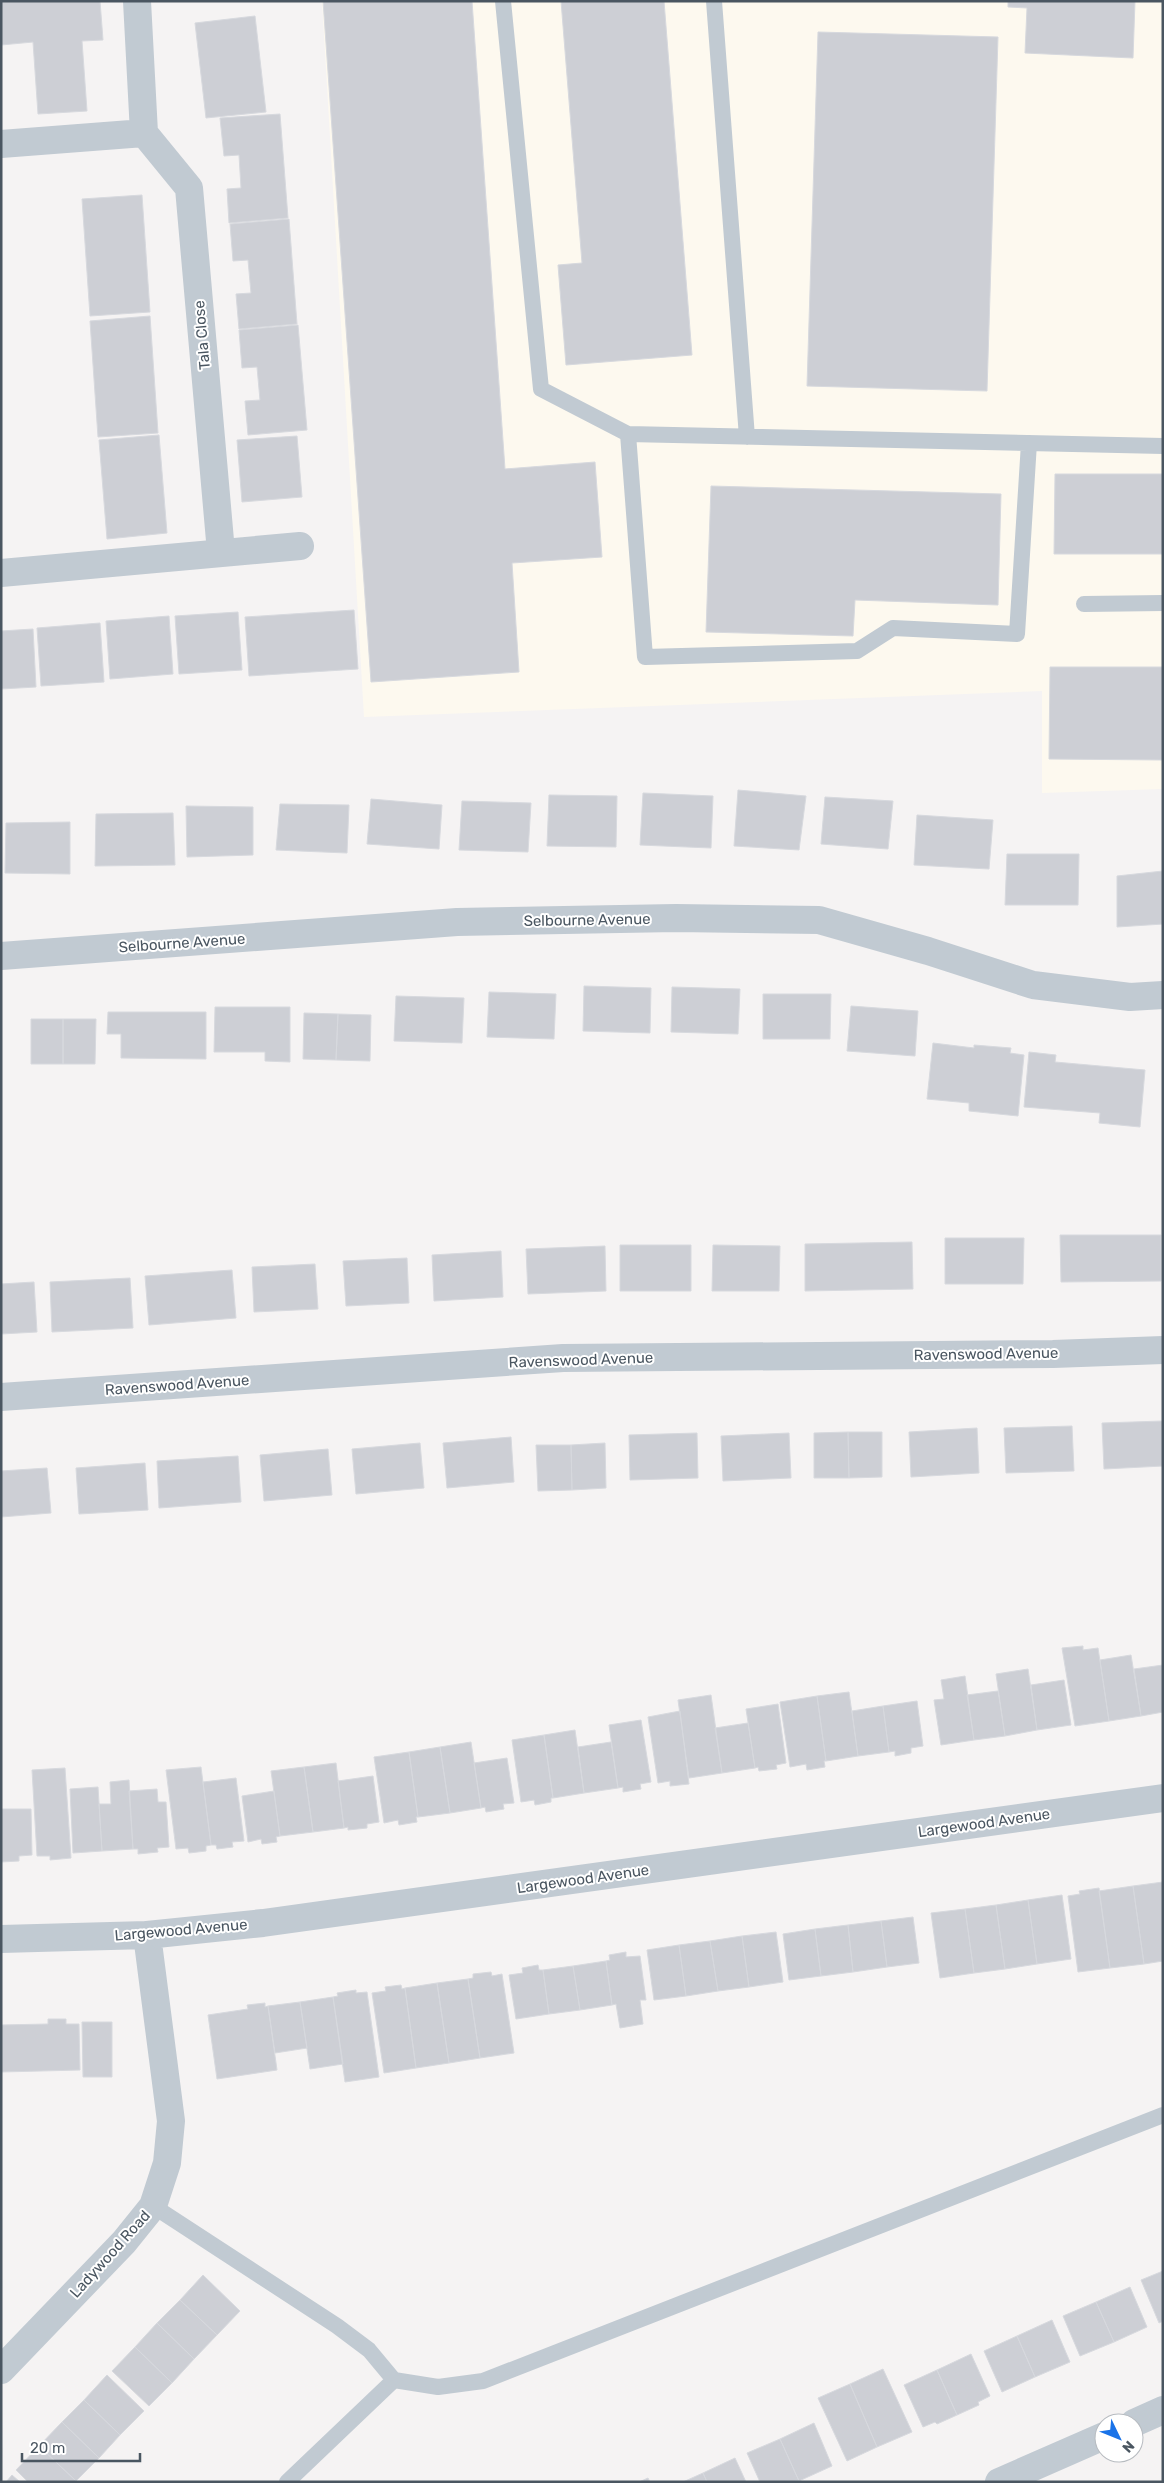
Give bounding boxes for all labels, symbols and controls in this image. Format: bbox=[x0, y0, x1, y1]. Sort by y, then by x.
street label: Tala Close bbox=[190, 300, 214, 370]
street label: Selbourne Avenue bbox=[523, 910, 651, 930]
street label: Selbourne Avenue bbox=[118, 930, 246, 956]
street label: Ravenswood Avenue bbox=[913, 1344, 1059, 1364]
street label: Ravenswood Avenue bbox=[508, 1348, 654, 1372]
street label: Ravenswood Avenue bbox=[104, 1371, 250, 1399]
street label: Largewood Avenue bbox=[917, 1805, 1051, 1841]
street label: Largewood Avenue bbox=[516, 1861, 650, 1897]
street label: Largewood Avenue bbox=[114, 1915, 248, 1945]
street label: Ladywood Road bbox=[66, 2207, 154, 2301]
north arrow bbox=[1094, 2413, 1144, 2463]
scale bar bbox=[22, 2430, 140, 2462]
text: N bbox=[1118, 2437, 1138, 2456]
text: 20 m bbox=[30, 2439, 65, 2457]

